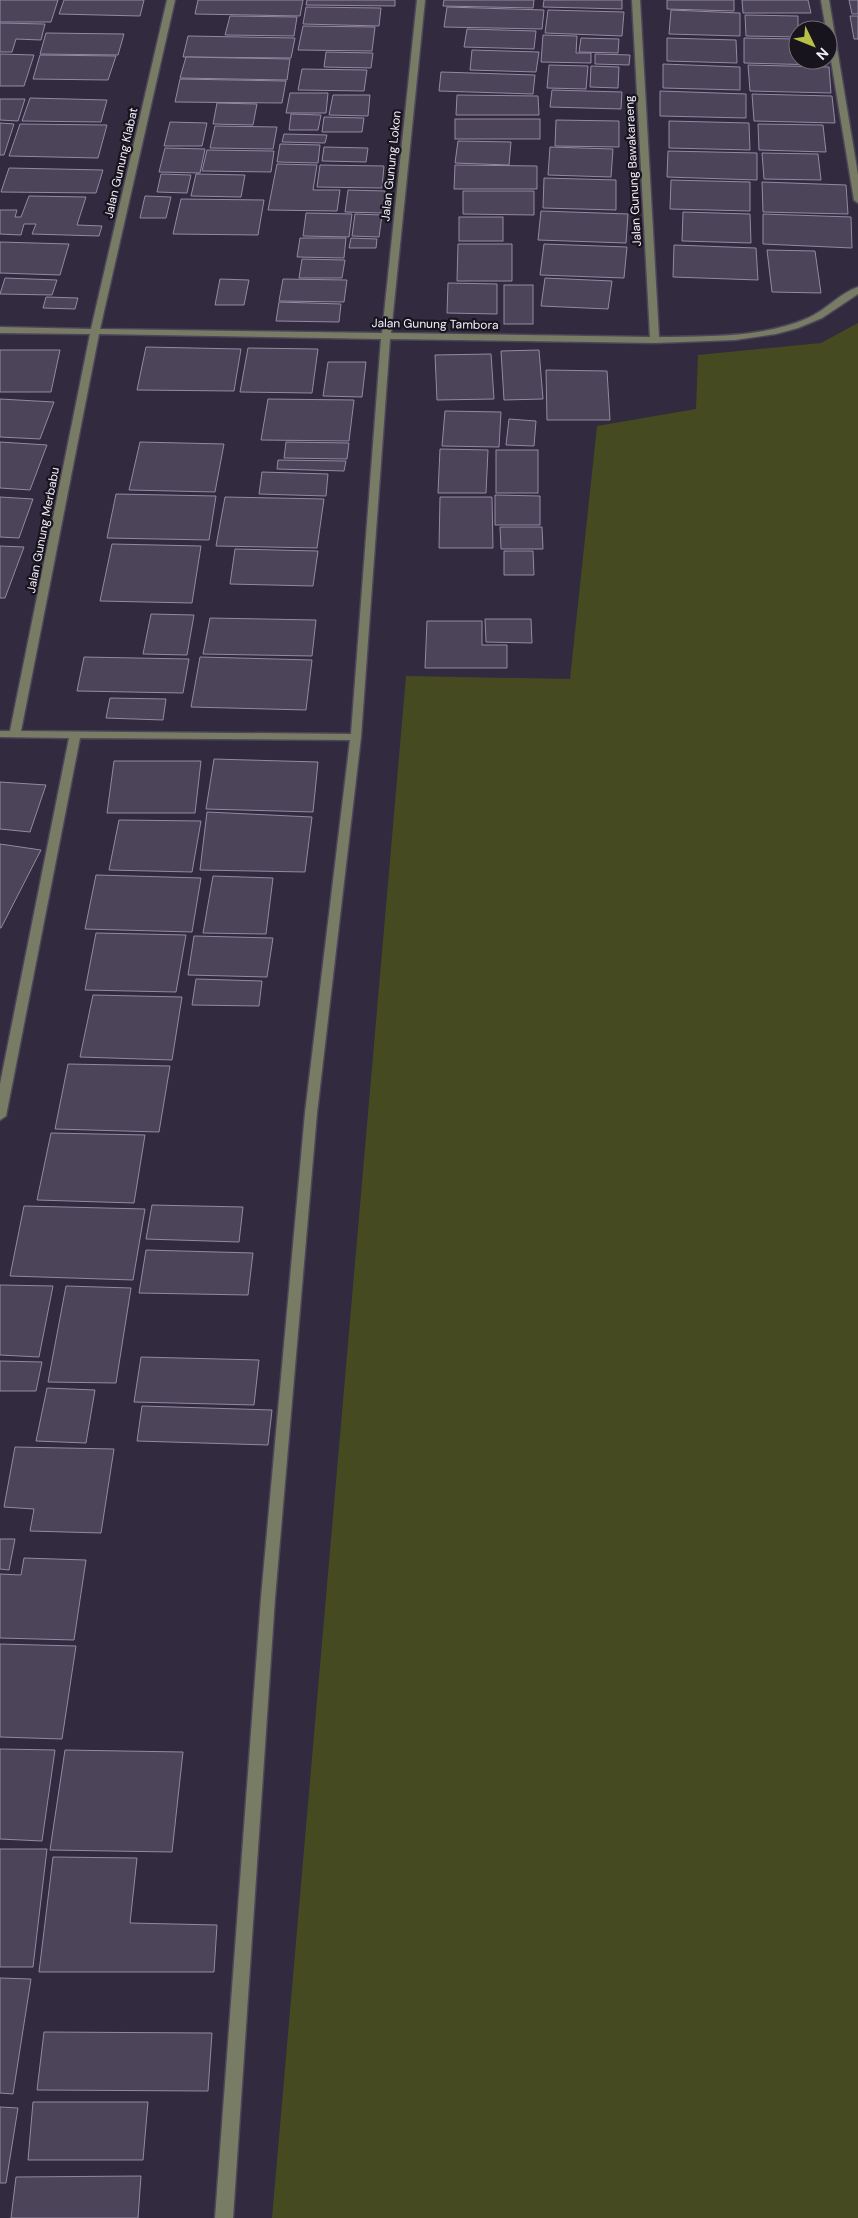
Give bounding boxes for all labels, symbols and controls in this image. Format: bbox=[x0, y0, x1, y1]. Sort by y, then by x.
north arrow bbox=[788, 20, 838, 70]
text: N bbox=[812, 44, 833, 64]
street label: Jalan Gunung Bawakaraeng bbox=[621, 95, 645, 247]
street label: Jalan Gunung Klabat bbox=[100, 106, 142, 220]
street label: Jalan Gunung Lokon bbox=[377, 110, 405, 222]
street label: Jalan Gunung Tambora bbox=[371, 315, 499, 333]
street label: Jalan Gunung Merbabu bbox=[23, 465, 63, 594]

